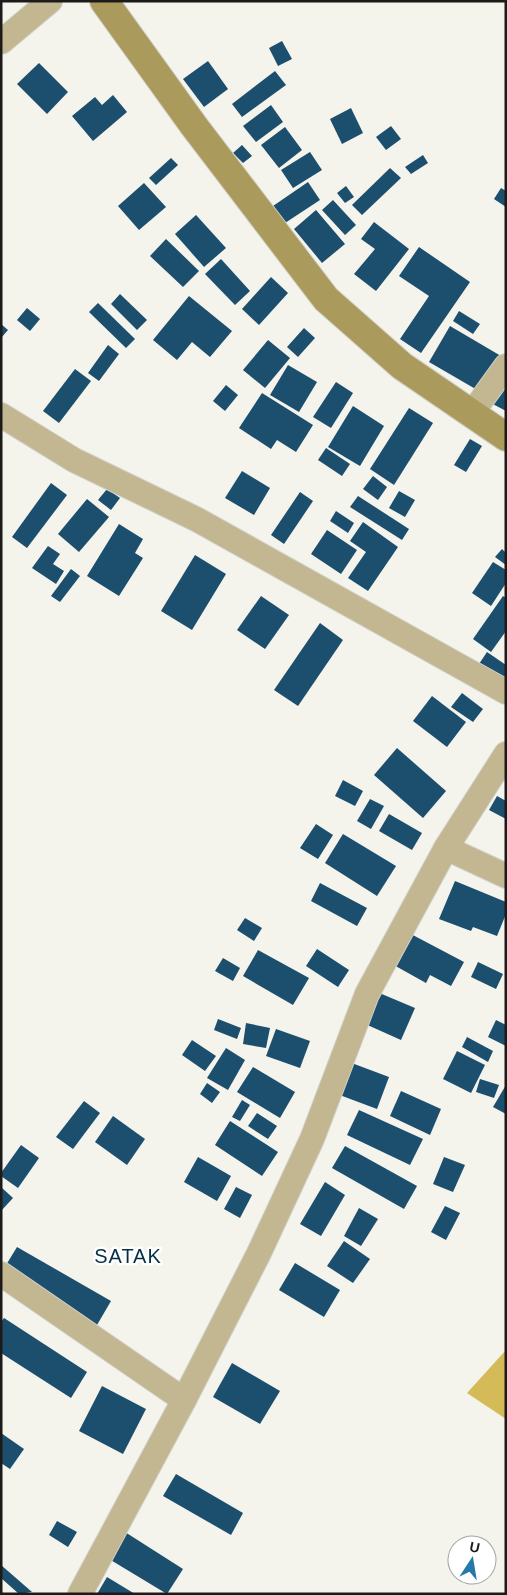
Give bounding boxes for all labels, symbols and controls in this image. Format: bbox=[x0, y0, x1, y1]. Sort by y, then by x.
district label: SATAK bbox=[94, 1245, 162, 1267]
north arrow bbox=[447, 1535, 497, 1585]
text: U bbox=[468, 1538, 481, 1556]

